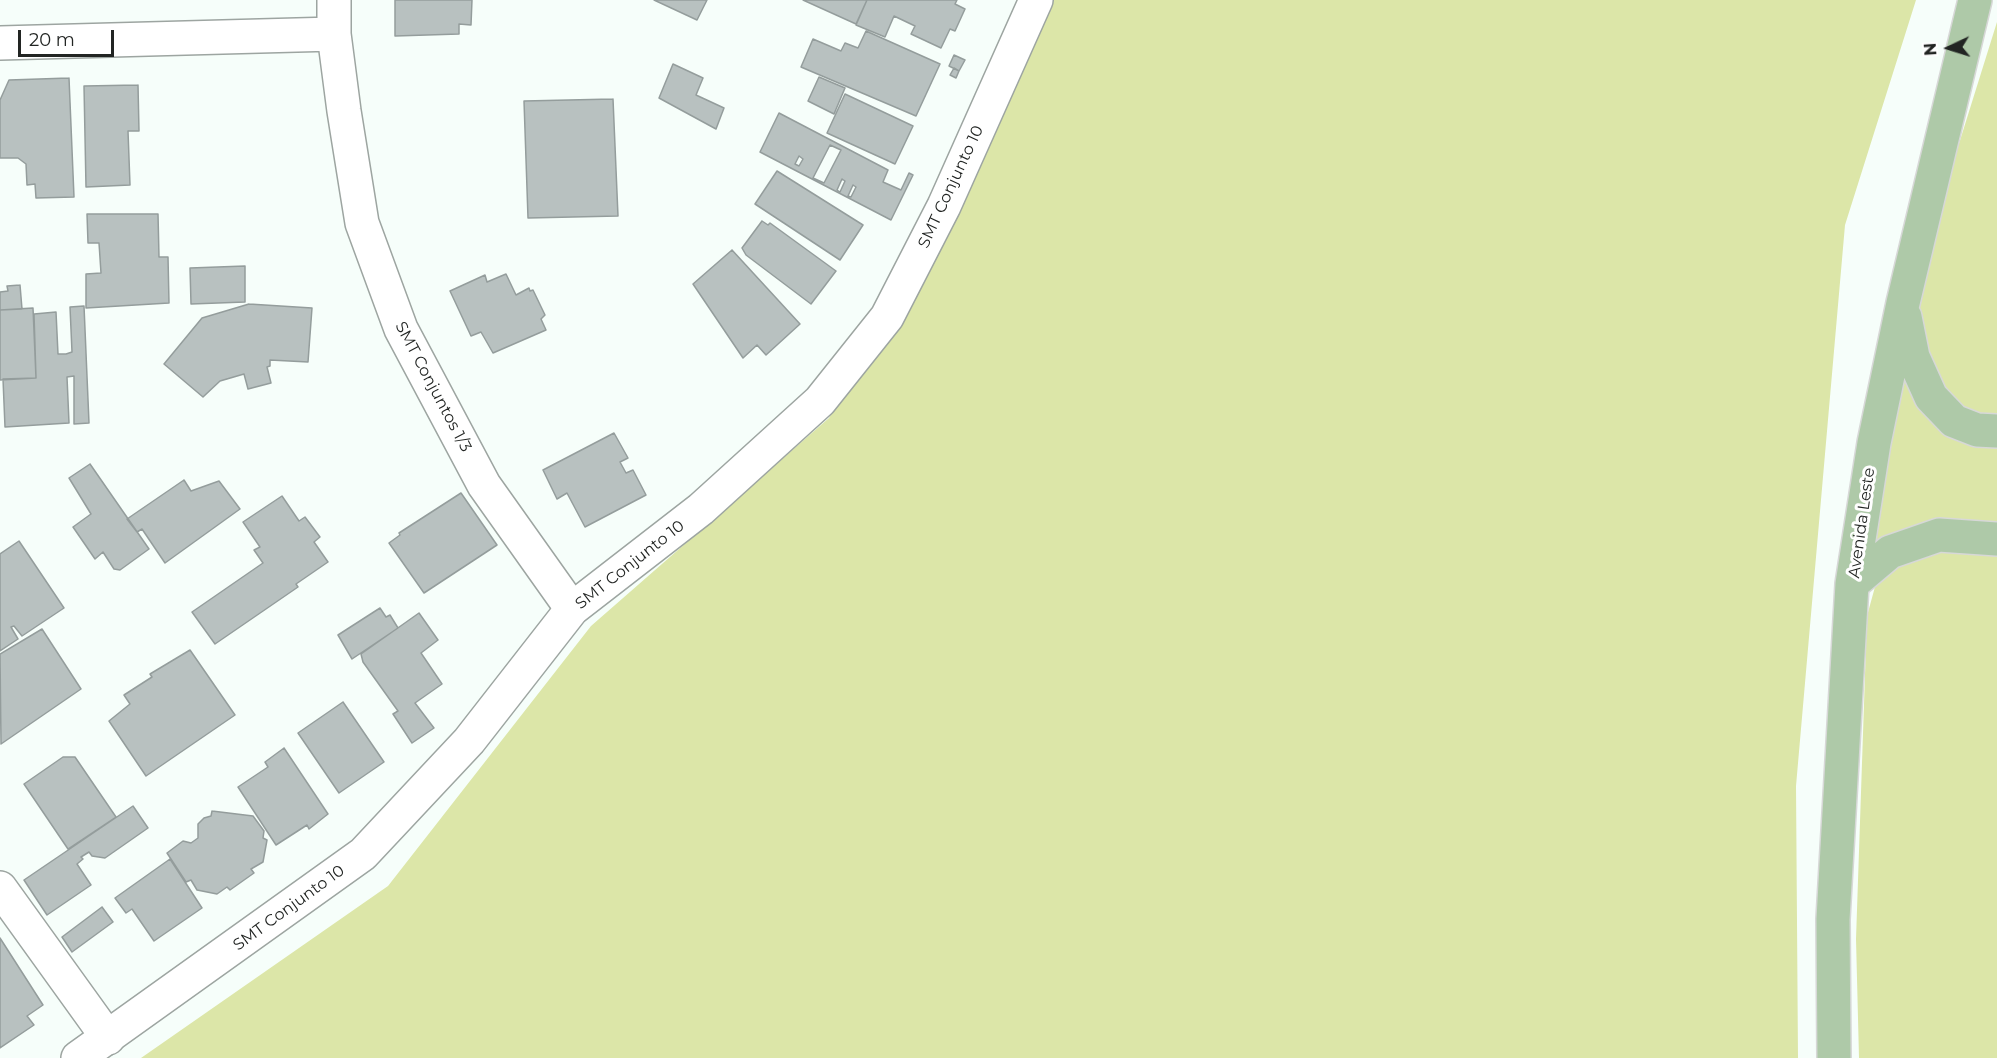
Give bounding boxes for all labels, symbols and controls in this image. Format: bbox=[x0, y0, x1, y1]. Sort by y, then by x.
scale bar bbox=[21, 18, 117, 56]
north arrow bbox=[1919, 18, 1979, 78]
text: 20 m bbox=[29, 29, 75, 51]
text: N bbox=[1921, 42, 1940, 56]
street label: SMT Conjunto 10 bbox=[914, 123, 988, 251]
street label: SMT Conjuntos 1/3 bbox=[391, 319, 475, 455]
street label: Avenida Leste bbox=[1845, 467, 1879, 579]
street label: SMT Conjunto 10 bbox=[572, 516, 688, 614]
street label: SMT Conjunto 10 bbox=[230, 861, 348, 955]

